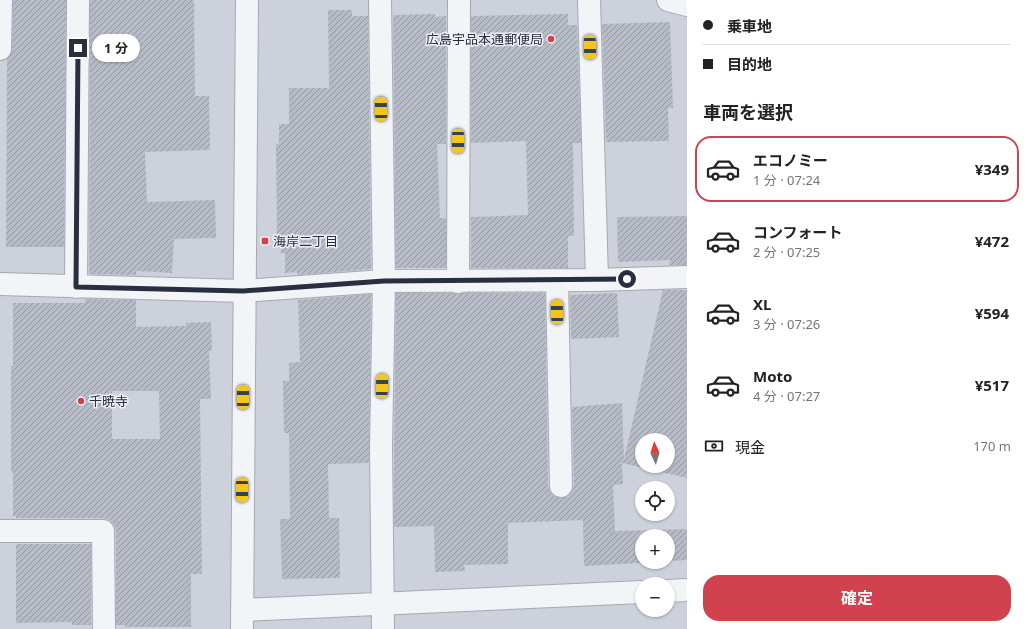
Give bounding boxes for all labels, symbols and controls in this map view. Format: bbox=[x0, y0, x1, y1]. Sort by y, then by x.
text: 乗車地 bbox=[727, 16, 772, 36]
place label: 広島宇品本通郵便局 bbox=[426, 30, 543, 48]
callout: 1 分 bbox=[92, 34, 140, 62]
marker: 広島宇品本通郵便局 bbox=[546, 34, 556, 44]
car bbox=[584, 35, 596, 59]
route end bbox=[69, 39, 87, 57]
text: 1 分 bbox=[104, 39, 128, 57]
text: 目的地 bbox=[727, 54, 772, 74]
car bbox=[375, 97, 387, 121]
text: 車両を選択 bbox=[703, 100, 793, 124]
car bbox=[452, 129, 464, 153]
text: エコノミー bbox=[753, 150, 828, 170]
icon: car bbox=[705, 151, 741, 187]
text: ¥349 bbox=[975, 159, 1009, 179]
text: 1 分 · 07:24 bbox=[753, 171, 820, 189]
text: コンフォート bbox=[753, 222, 843, 242]
icon: car bbox=[705, 223, 741, 259]
text: ¥472 bbox=[975, 231, 1009, 251]
place label: 海岸二丁目 bbox=[273, 232, 338, 250]
marker: 海岸二丁目 bbox=[260, 236, 270, 246]
text: 2 分 · 07:25 bbox=[753, 243, 820, 261]
route start bbox=[618, 270, 636, 288]
text: XL bbox=[753, 294, 771, 314]
icon: car bbox=[705, 295, 741, 331]
car bbox=[551, 300, 563, 324]
text: ¥594 bbox=[975, 303, 1009, 323]
text: 3 分 · 07:26 bbox=[753, 315, 820, 333]
text: Moto bbox=[753, 366, 792, 386]
icon: car bbox=[705, 367, 741, 403]
car bbox=[376, 374, 388, 398]
text: ¥517 bbox=[975, 375, 1009, 395]
car bbox=[237, 385, 249, 409]
text: 4 分 · 07:27 bbox=[753, 387, 820, 405]
place label: 千暁寺 bbox=[89, 392, 128, 410]
marker: 千暁寺 bbox=[76, 396, 86, 406]
north arrow bbox=[635, 433, 675, 473]
map controls bbox=[635, 433, 675, 617]
icon: cash bbox=[703, 435, 725, 457]
text: 現金 bbox=[735, 437, 765, 457]
text: 170 m bbox=[973, 437, 1011, 455]
car bbox=[236, 478, 248, 502]
button: locate bbox=[635, 481, 675, 521]
button: + bbox=[635, 529, 675, 569]
button: 確定 bbox=[703, 575, 1011, 621]
button: − bbox=[635, 577, 675, 617]

